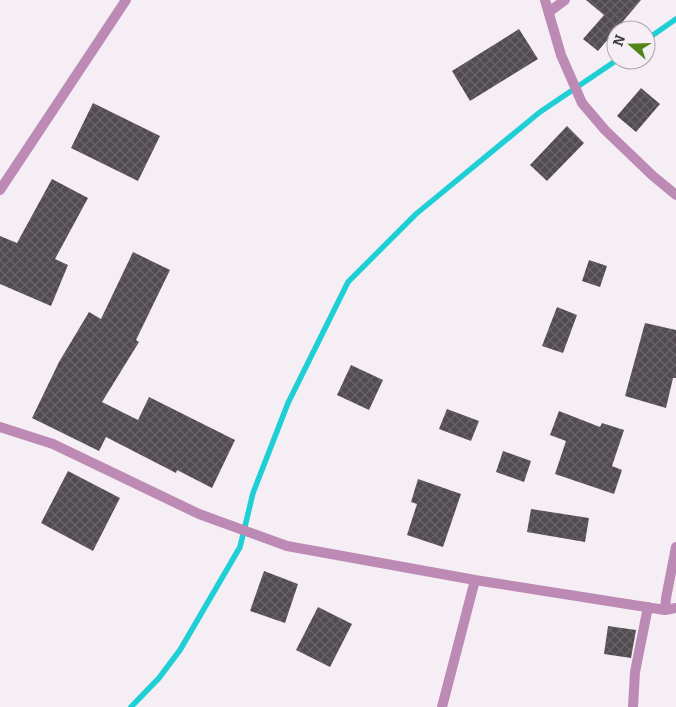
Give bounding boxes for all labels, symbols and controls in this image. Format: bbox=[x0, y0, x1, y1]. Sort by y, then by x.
north arrow bbox=[606, 20, 656, 70]
text: N bbox=[609, 33, 629, 49]

